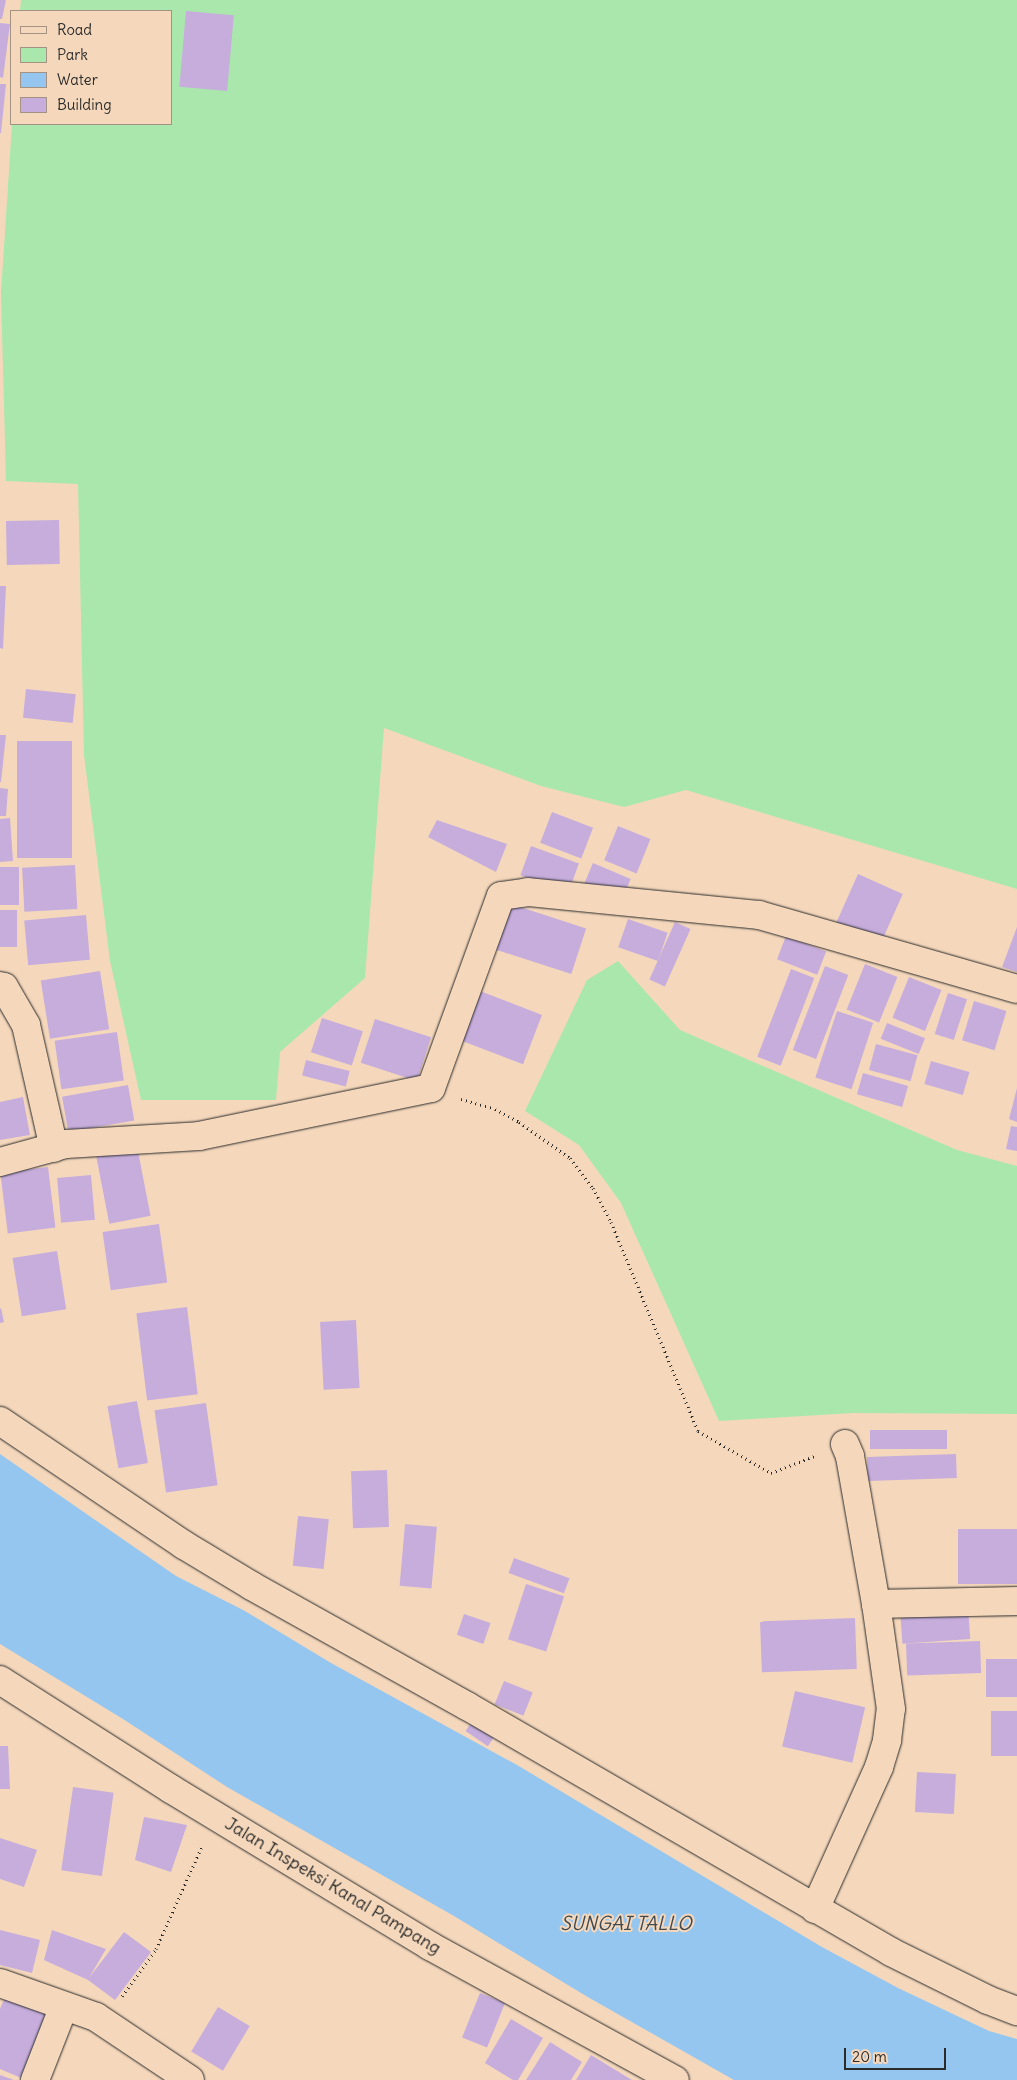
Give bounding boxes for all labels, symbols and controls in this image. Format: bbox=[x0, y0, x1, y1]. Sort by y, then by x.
legend bbox=[10, 10, 172, 125]
text: Road bbox=[57, 20, 92, 39]
text: Park bbox=[57, 45, 88, 64]
text: Water bbox=[57, 70, 98, 89]
text: Building bbox=[57, 95, 112, 114]
street label: Jalan Inspeksi Kanal Pampang bbox=[221, 1813, 445, 1959]
water label: SUNGAI TALLO bbox=[560, 1913, 692, 1935]
scale bar bbox=[847, 2038, 950, 2070]
text: 20 m bbox=[852, 2047, 887, 2066]

